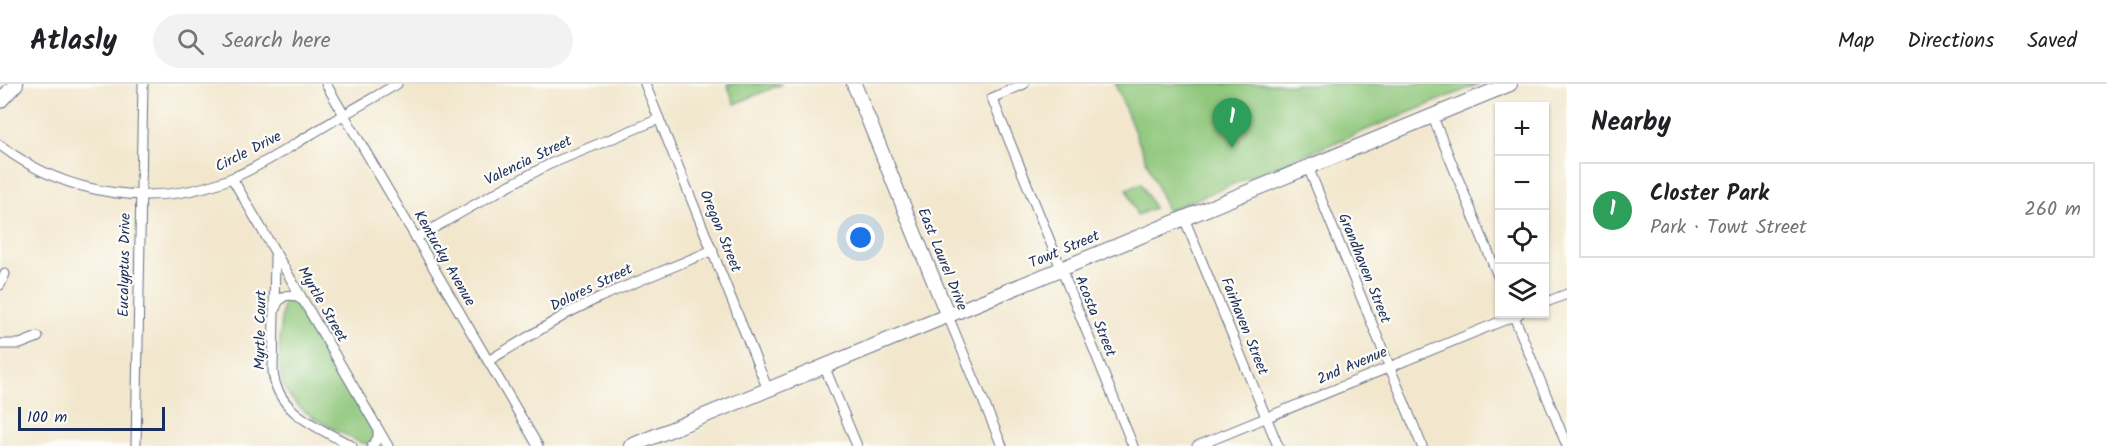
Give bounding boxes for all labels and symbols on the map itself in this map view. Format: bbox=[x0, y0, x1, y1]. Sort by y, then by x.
pin: 1 bbox=[1212, 98, 1252, 148]
street label: Circle Drive bbox=[211, 125, 286, 179]
street label: Valencia Street bbox=[481, 129, 576, 192]
street label: Oregon Street bbox=[693, 187, 748, 276]
street label: East Laurel Drive bbox=[911, 204, 974, 315]
street label: Kentucky Avenue bbox=[407, 206, 482, 311]
street label: Grandhaven Street bbox=[1331, 210, 1397, 327]
street label: Eucalyptus Drive bbox=[112, 212, 138, 317]
your location bbox=[846, 223, 875, 252]
street label: Towt Street bbox=[1025, 224, 1104, 276]
street label: Dolores Street bbox=[546, 258, 637, 318]
street label: Myrtle Street bbox=[291, 262, 354, 347]
street label: Acosta Street bbox=[1068, 272, 1122, 361]
street label: Fairhaven Street bbox=[1214, 274, 1275, 379]
street label: Myrtle Court bbox=[248, 290, 274, 370]
street label: 2nd Avenue bbox=[1313, 340, 1392, 391]
scale bar bbox=[18, 404, 165, 432]

